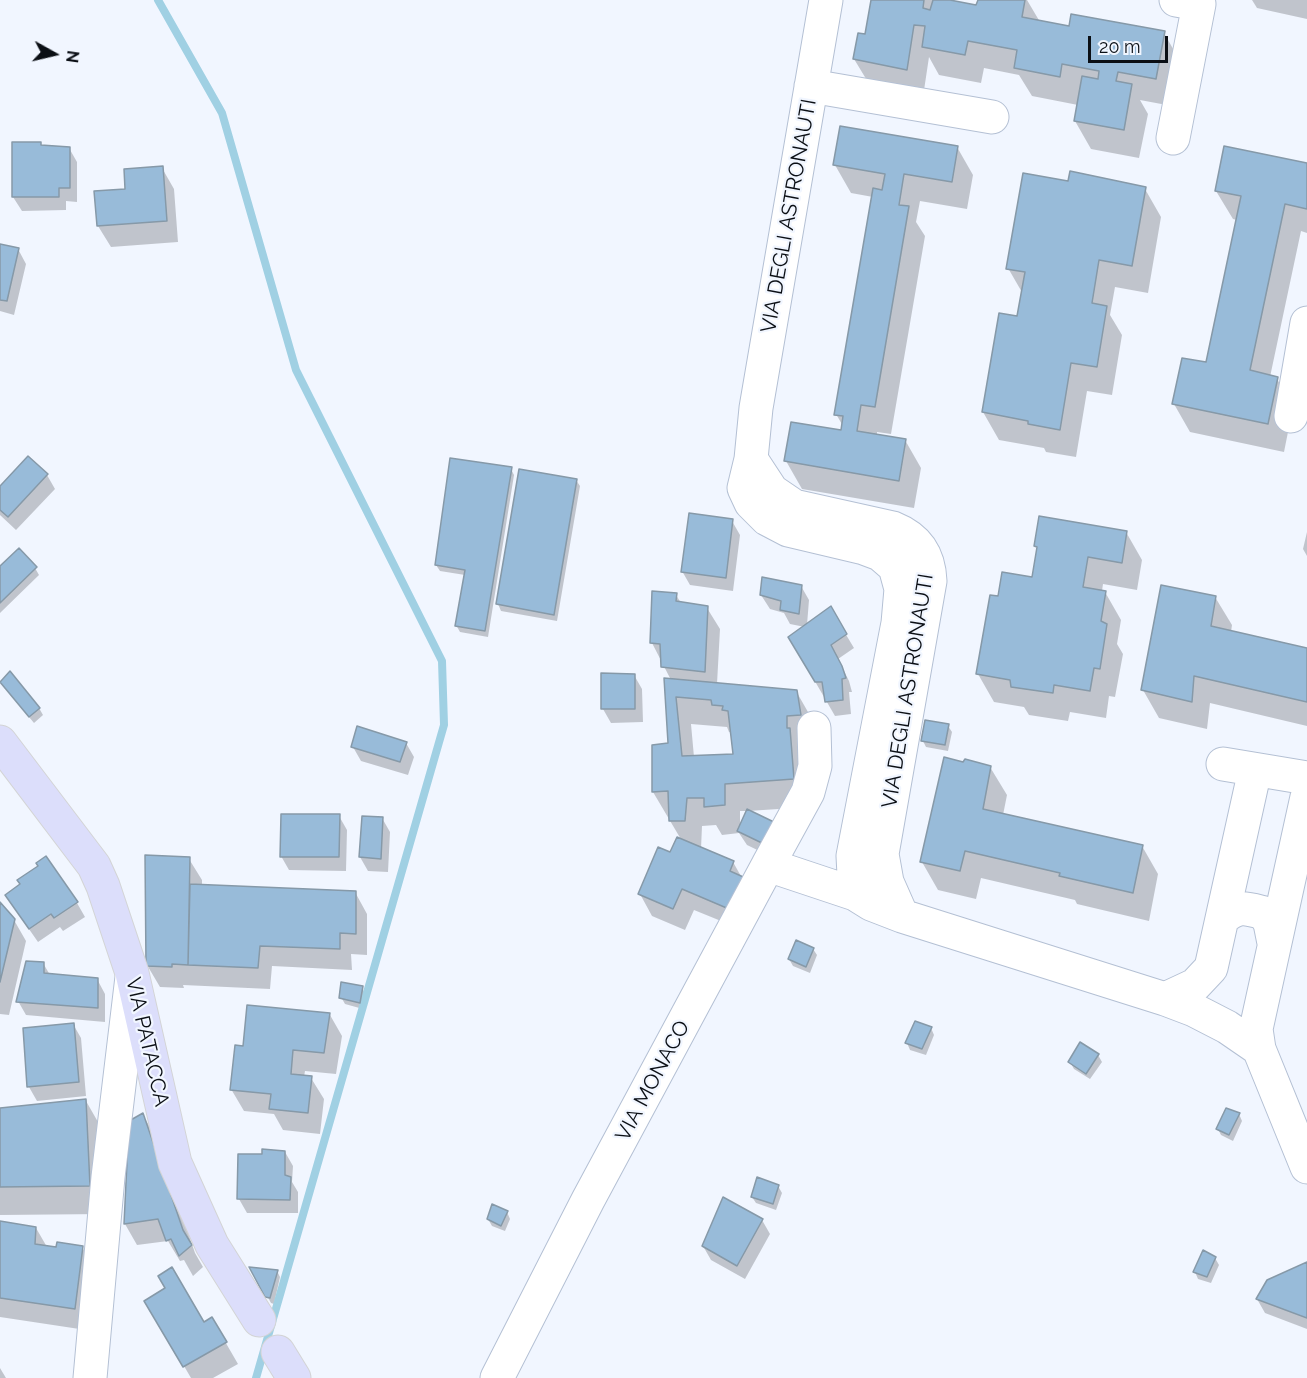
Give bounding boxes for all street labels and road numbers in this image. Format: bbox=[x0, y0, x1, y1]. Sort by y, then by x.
street label: VIA DEGLI ASTRONAUTI bbox=[756, 97, 822, 335]
street label: VIA DEGLI ASTRONAUTI bbox=[877, 572, 939, 810]
street label: VIA PATACCA bbox=[120, 975, 174, 1109]
street label: VIA MONACO bbox=[611, 1016, 695, 1146]

